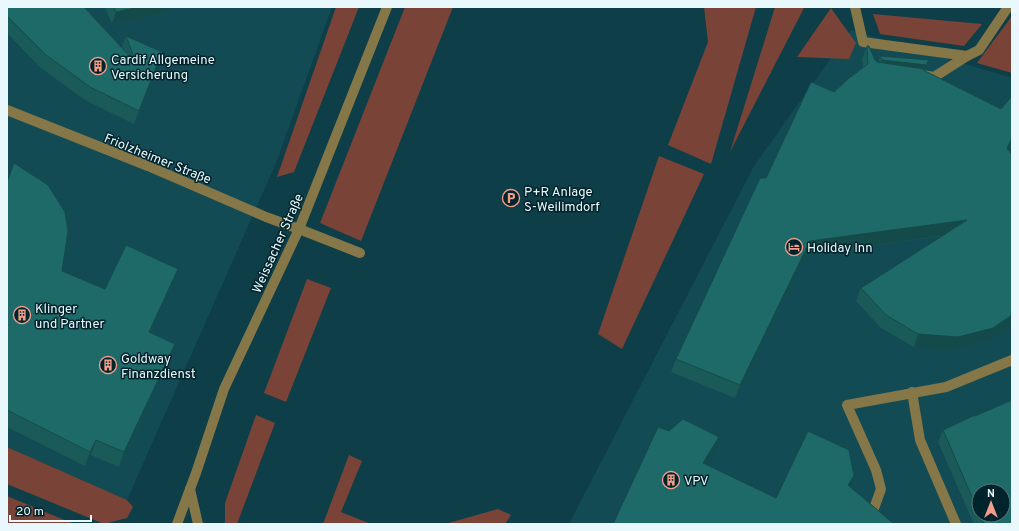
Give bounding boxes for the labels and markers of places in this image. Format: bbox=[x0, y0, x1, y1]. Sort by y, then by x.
place label: Cardif Allgemeine Versicherung bbox=[111, 53, 215, 84]
building icon: Cardif Allgemeine Versicherung bbox=[88, 56, 108, 76]
place label: P+R Anlage S-Weilimdorf bbox=[524, 185, 600, 216]
parking icon: P+R Anlage S-Weilimdorf bbox=[501, 188, 521, 208]
hotel icon: Holiday Inn bbox=[784, 237, 804, 257]
place label: Holiday Inn bbox=[807, 241, 873, 257]
place label: Klinger und Partner bbox=[35, 302, 105, 333]
building icon: Klinger und Partner bbox=[12, 305, 32, 325]
place label: Goldway Finanzdienst bbox=[121, 352, 196, 383]
building icon: Goldway Finanzdienst bbox=[98, 355, 118, 375]
building icon: VPV bbox=[661, 470, 681, 490]
place label: VPV bbox=[684, 474, 709, 490]

